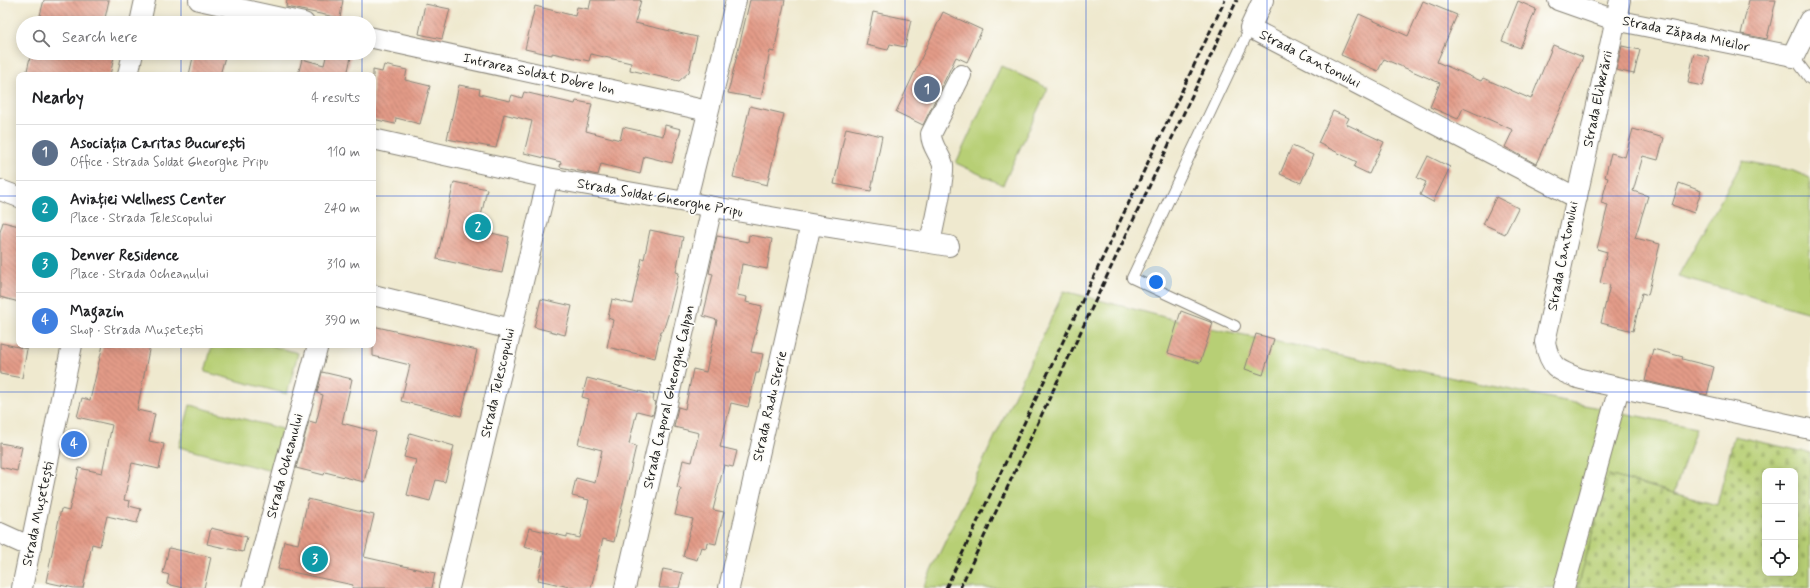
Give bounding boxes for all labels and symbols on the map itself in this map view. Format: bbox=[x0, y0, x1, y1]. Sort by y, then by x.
street label: Strada Zăpada Mieilor bbox=[1621, 12, 1752, 56]
street label: Strada Cantonului bbox=[1256, 26, 1364, 92]
street label: Intrarea Soldat Dobre Ion bbox=[461, 49, 617, 99]
street label: Strada Eliberării bbox=[1579, 49, 1617, 149]
pin: 1 bbox=[914, 74, 940, 104]
street label: Strada Soldat Gheorghe Pripu bbox=[576, 175, 744, 222]
street label: Strada Cantonului bbox=[1544, 200, 1582, 312]
pin: 2 bbox=[465, 212, 491, 242]
your location bbox=[1146, 272, 1166, 292]
street label: Strada Caporal Gheorghe Calpan bbox=[639, 303, 700, 491]
street label: Strada Telescopului bbox=[477, 326, 519, 440]
street label: Strada Radu Sterie bbox=[748, 349, 792, 463]
street label: Strada Ocheanului bbox=[262, 412, 308, 520]
pin: 4 bbox=[61, 429, 87, 459]
street label: Strada Mușetești bbox=[18, 460, 58, 568]
pin: 3 bbox=[302, 544, 328, 574]

